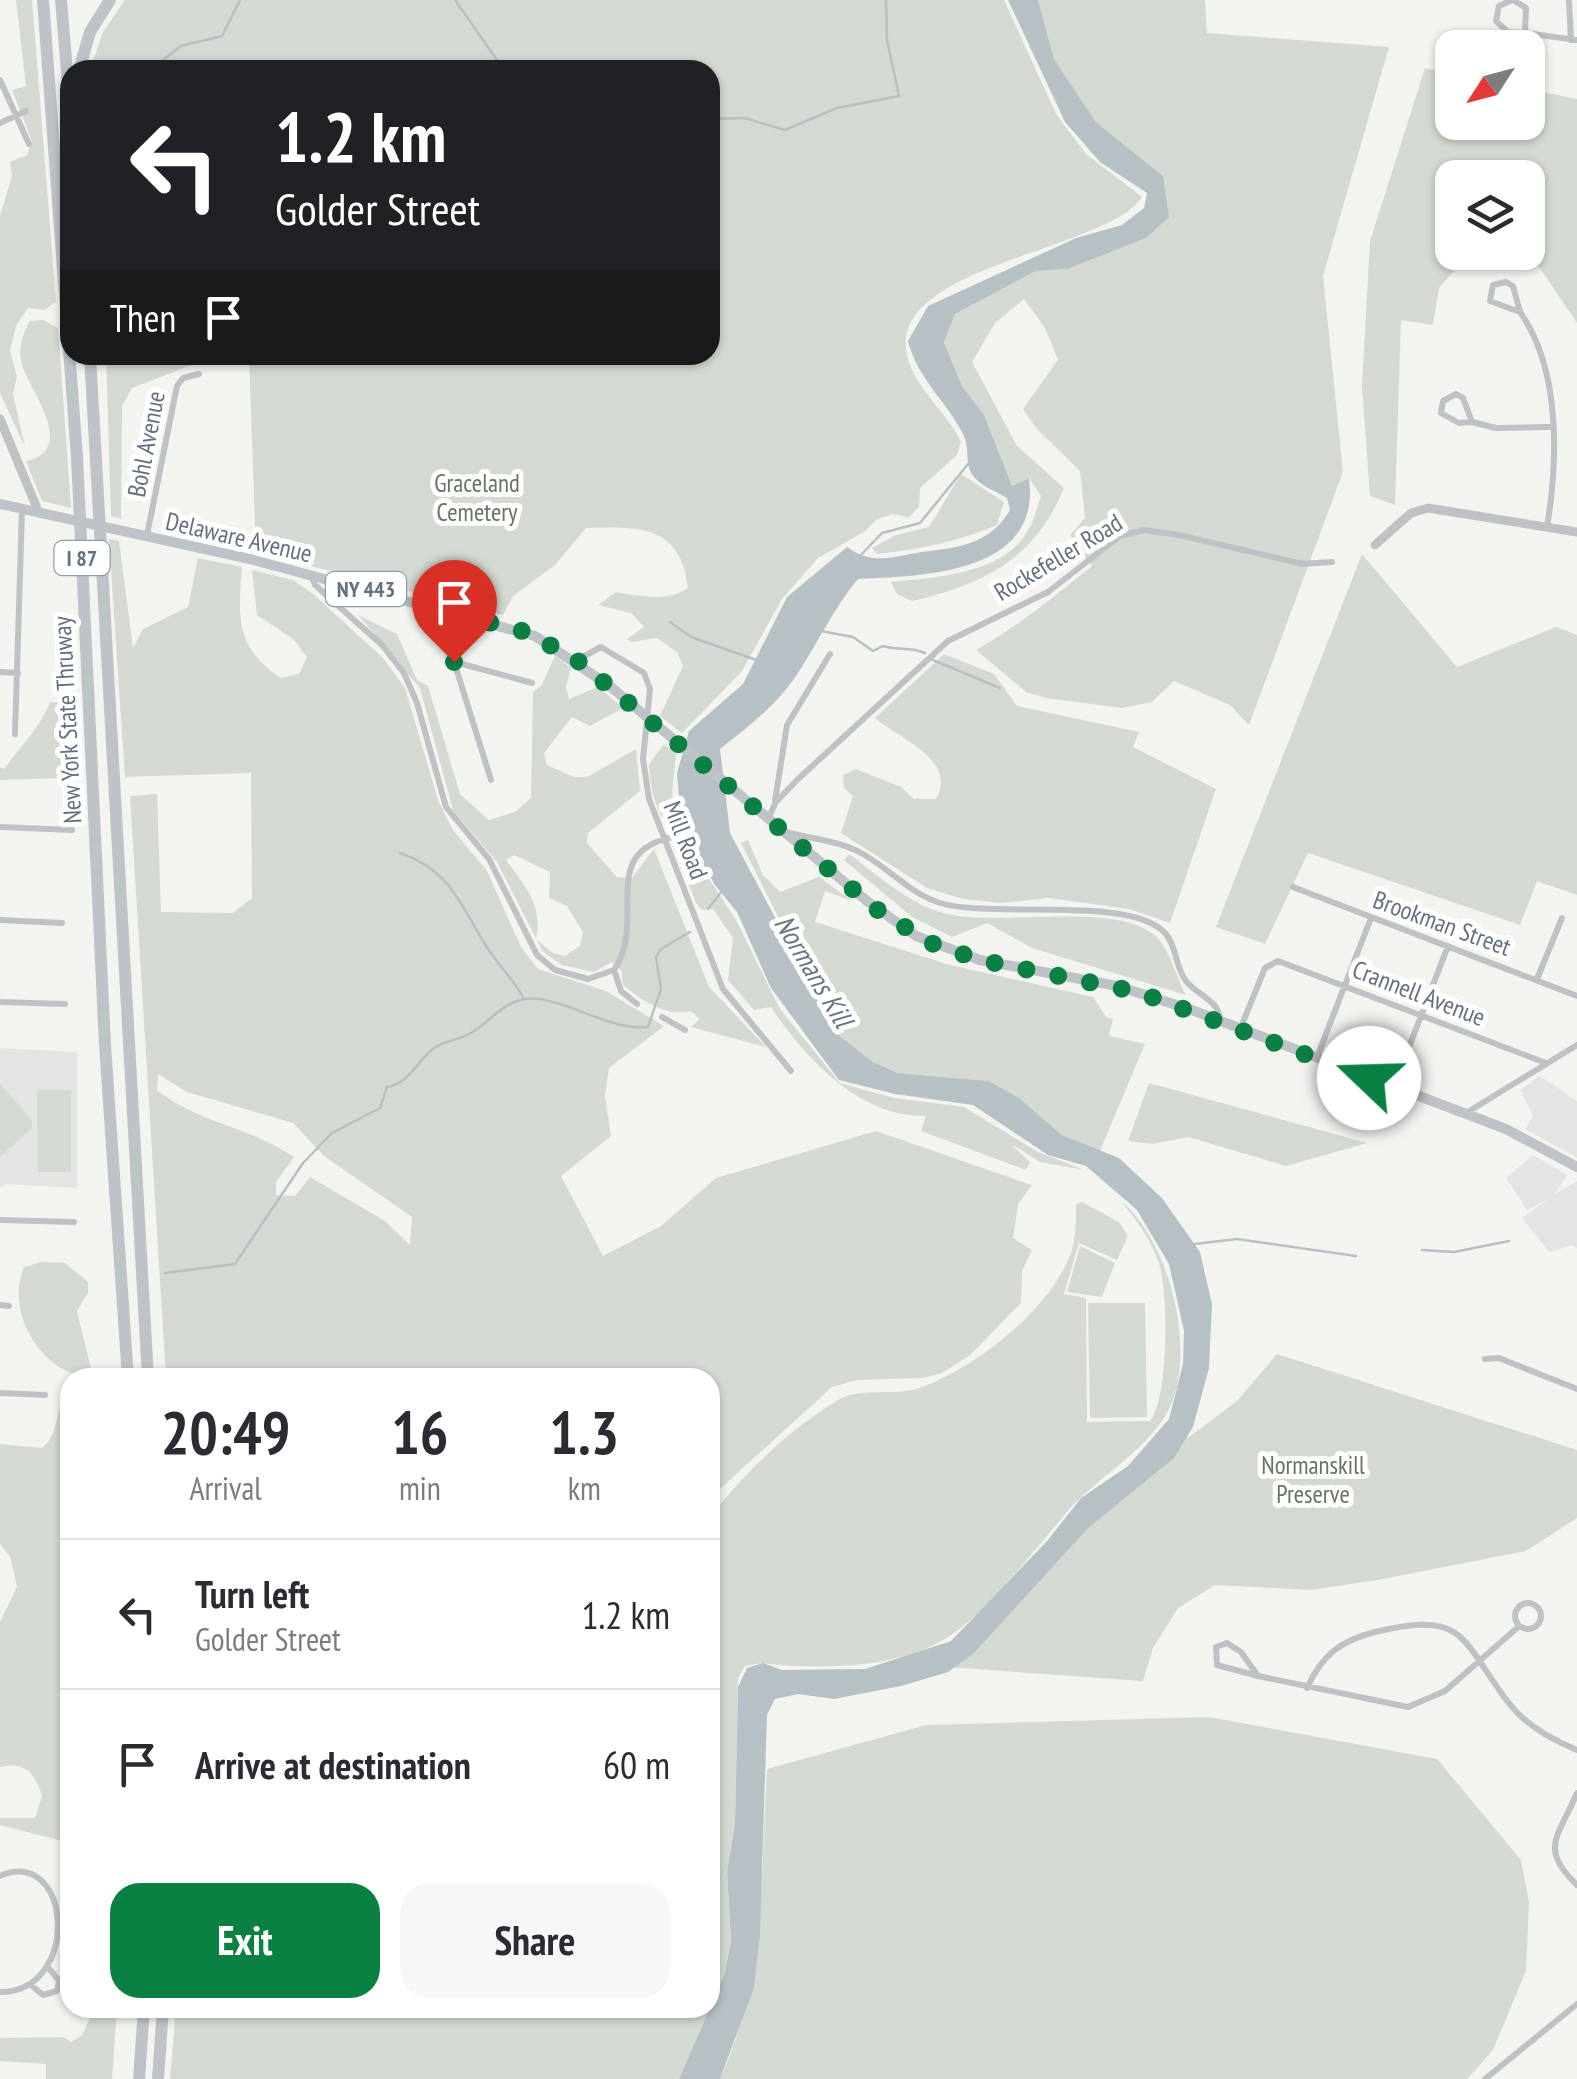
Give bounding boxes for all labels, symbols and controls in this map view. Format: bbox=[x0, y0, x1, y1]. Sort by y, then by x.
north arrow bbox=[1435, 30, 1545, 140]
map controls bbox=[1435, 30, 1545, 270]
text: 1.2 km bbox=[275, 91, 446, 181]
icon: left bbox=[110, 100, 240, 230]
button: layers bbox=[1435, 160, 1545, 270]
text: Golder Street bbox=[275, 179, 480, 237]
icon: arrive bbox=[196, 290, 251, 345]
text: Then bbox=[110, 293, 176, 342]
street label: Bohl Avenue bbox=[120, 388, 172, 500]
park label: Graceland Cemetery bbox=[434, 467, 520, 528]
street label: Delaware Avenue bbox=[163, 505, 315, 569]
street label: Rockefeller Road bbox=[988, 506, 1128, 608]
road number: I 87 bbox=[54, 541, 110, 575]
pin bbox=[412, 560, 497, 663]
road number: NY 443 bbox=[326, 572, 406, 606]
icon: arrive bbox=[427, 575, 482, 630]
street label: New York State Thruway bbox=[46, 615, 88, 824]
street label: Mill Road bbox=[657, 796, 715, 884]
street label: Brookman Street bbox=[1369, 883, 1515, 963]
water label: Normans Kill bbox=[766, 908, 864, 1036]
street label: Crannell Avenue bbox=[1348, 953, 1490, 1033]
position arrow bbox=[1317, 1026, 1421, 1130]
text: 20:49 bbox=[161, 1393, 290, 1471]
text: 16 bbox=[391, 1393, 449, 1471]
text: 1.3 bbox=[549, 1393, 619, 1471]
park label: Normanskill Preserve bbox=[1261, 1449, 1365, 1510]
text: Arrival bbox=[189, 1467, 262, 1509]
text: min bbox=[399, 1467, 441, 1509]
text: km bbox=[568, 1467, 601, 1509]
text: Turn left bbox=[195, 1569, 309, 1618]
icon: left bbox=[110, 1587, 165, 1642]
text: 1.2 km bbox=[581, 1590, 670, 1639]
text: Golder Street bbox=[195, 1618, 341, 1660]
icon: arrive bbox=[110, 1737, 165, 1792]
text: Arrive at destination bbox=[195, 1740, 471, 1789]
text: 60 m bbox=[603, 1740, 670, 1789]
button: Exit bbox=[110, 1883, 380, 1998]
button: Share bbox=[400, 1883, 670, 1998]

